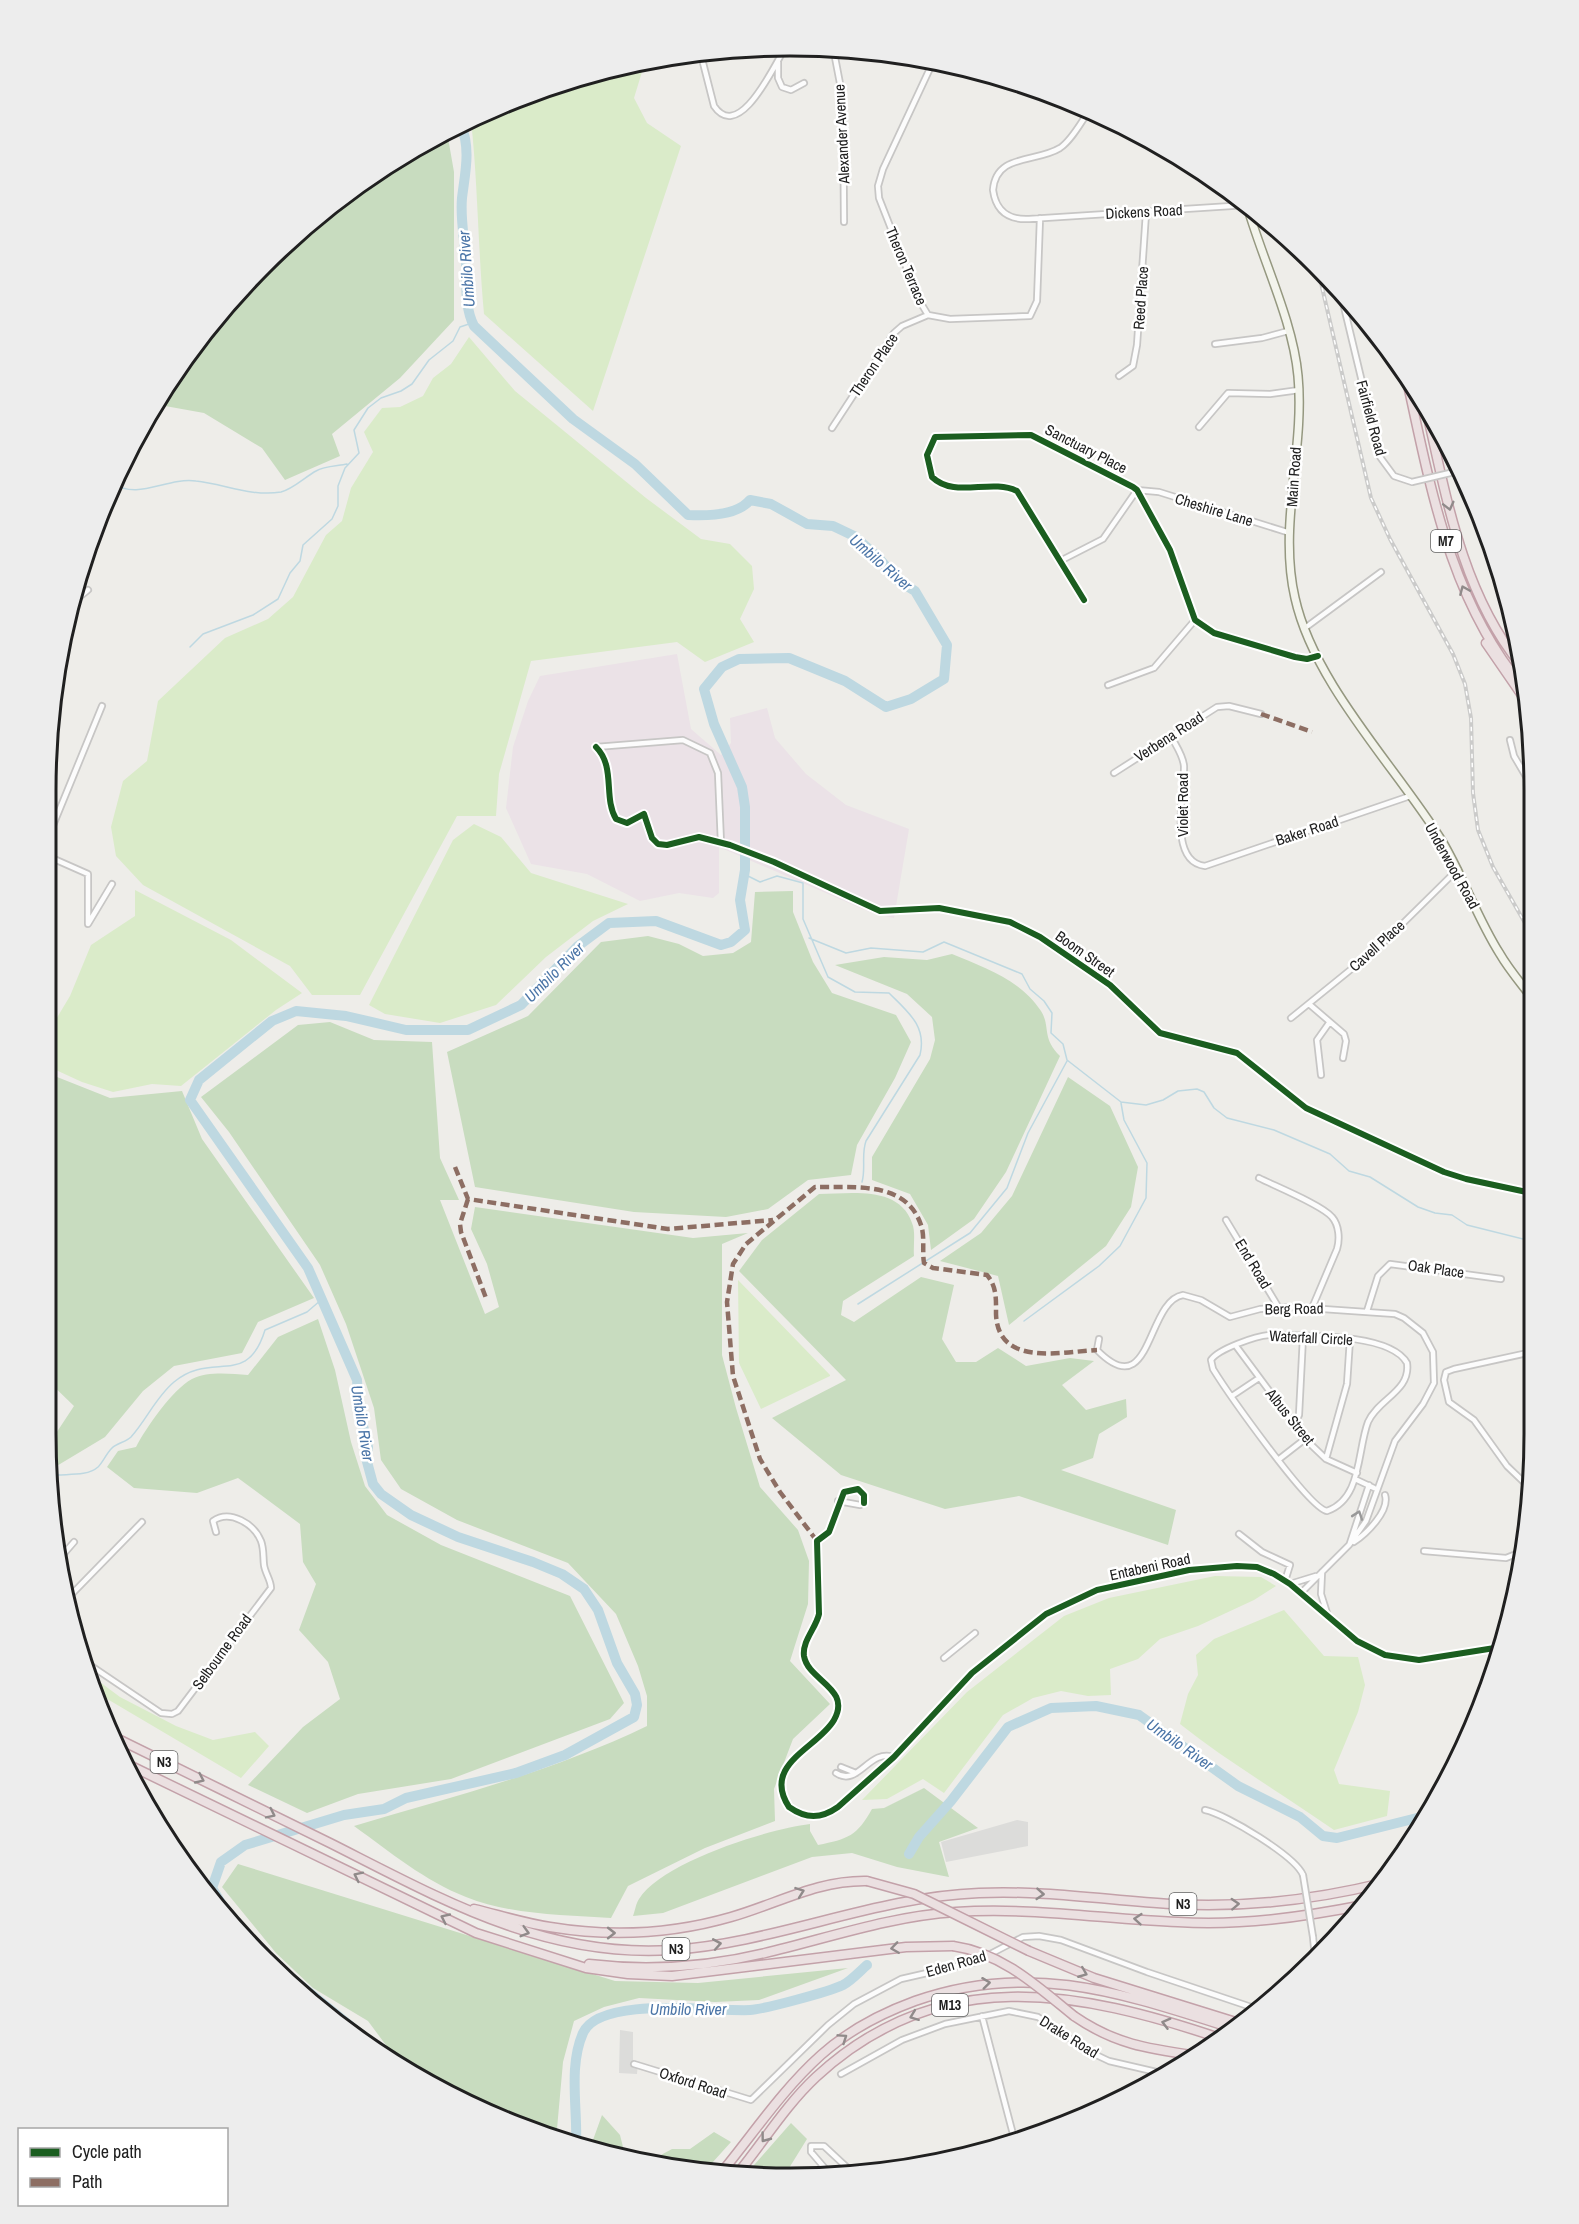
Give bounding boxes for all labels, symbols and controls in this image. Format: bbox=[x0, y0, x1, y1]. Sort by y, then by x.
street label: Alexander Avenue bbox=[828, 84, 855, 185]
street label: Dickens Road bbox=[1105, 199, 1183, 224]
street label: Theron Terrace bbox=[881, 223, 932, 308]
water label: Umbilo River bbox=[452, 229, 480, 308]
street label: Reed Place bbox=[1128, 265, 1153, 330]
street label: Theron Place bbox=[844, 328, 903, 401]
street label: Fairfield Road bbox=[1351, 378, 1392, 458]
street label: Sanctuary Place bbox=[1042, 419, 1131, 478]
street label: Main Road bbox=[1281, 446, 1306, 508]
street label: Cheshire Lane bbox=[1172, 488, 1256, 531]
one-way arrow bbox=[1441, 501, 1454, 511]
water label: Umbilo River bbox=[845, 529, 918, 596]
road number: M7 bbox=[1431, 530, 1461, 552]
one-way arrow bbox=[1459, 585, 1471, 596]
street label: Verbena Road bbox=[1130, 706, 1207, 767]
street label: Violet Road bbox=[1172, 773, 1193, 837]
street label: Baker Road bbox=[1273, 811, 1341, 851]
street label: Underwood Road bbox=[1420, 819, 1485, 913]
street label: Cavell Place bbox=[1344, 915, 1409, 976]
street label: Boom Street bbox=[1051, 925, 1120, 982]
water label: Umbilo River bbox=[519, 937, 589, 1007]
street label: End Road bbox=[1230, 1235, 1277, 1293]
street label: Oak Place bbox=[1407, 1254, 1466, 1283]
street label: Berg Road bbox=[1264, 1297, 1324, 1320]
street label: Waterfall Circle bbox=[1269, 1325, 1353, 1350]
water label: Umbilo River bbox=[346, 1383, 380, 1463]
street label: Albus Street bbox=[1261, 1383, 1320, 1450]
one-way arrow bbox=[1350, 1510, 1363, 1521]
street label: Entabeni Road bbox=[1108, 1548, 1192, 1585]
street label: Selbourne Road bbox=[187, 1610, 256, 1694]
water label: Umbilo River bbox=[1142, 1713, 1218, 1775]
road number: N3 bbox=[150, 1751, 178, 1773]
one-way arrow bbox=[194, 1772, 205, 1784]
one-way arrow bbox=[265, 1807, 275, 1818]
one-way arrow bbox=[353, 1872, 364, 1883]
one-way arrow bbox=[794, 1887, 805, 1900]
one-way arrow bbox=[1036, 1887, 1045, 1900]
road number: N3 bbox=[1170, 1893, 1196, 1915]
one-way arrow bbox=[1230, 1898, 1239, 1911]
one-way arrow bbox=[1134, 1913, 1143, 1926]
one-way arrow bbox=[440, 1914, 451, 1926]
one-way arrow bbox=[519, 1925, 529, 1937]
one-way arrow bbox=[606, 1927, 615, 1939]
road number: N3 bbox=[662, 1938, 690, 1960]
one-way arrow bbox=[712, 1938, 722, 1951]
one-way arrow bbox=[890, 1942, 899, 1954]
street label: Eden Road bbox=[923, 1945, 988, 1982]
one-way arrow bbox=[1077, 1966, 1088, 1978]
one-way arrow bbox=[981, 1978, 990, 1990]
road number: M13 bbox=[932, 1994, 968, 2016]
water label: Umbilo River bbox=[650, 1998, 727, 2020]
one-way arrow bbox=[909, 2009, 920, 2021]
street label: Drake Road bbox=[1036, 2010, 1103, 2063]
one-way arrow bbox=[1161, 2018, 1171, 2031]
one-way arrow bbox=[836, 2034, 847, 2045]
street label: Oxford Road bbox=[657, 2062, 730, 2103]
legend bbox=[18, 2128, 228, 2206]
one-way arrow bbox=[762, 2131, 773, 2142]
text: Cycle path bbox=[72, 2139, 142, 2164]
text: Path bbox=[72, 2169, 102, 2194]

